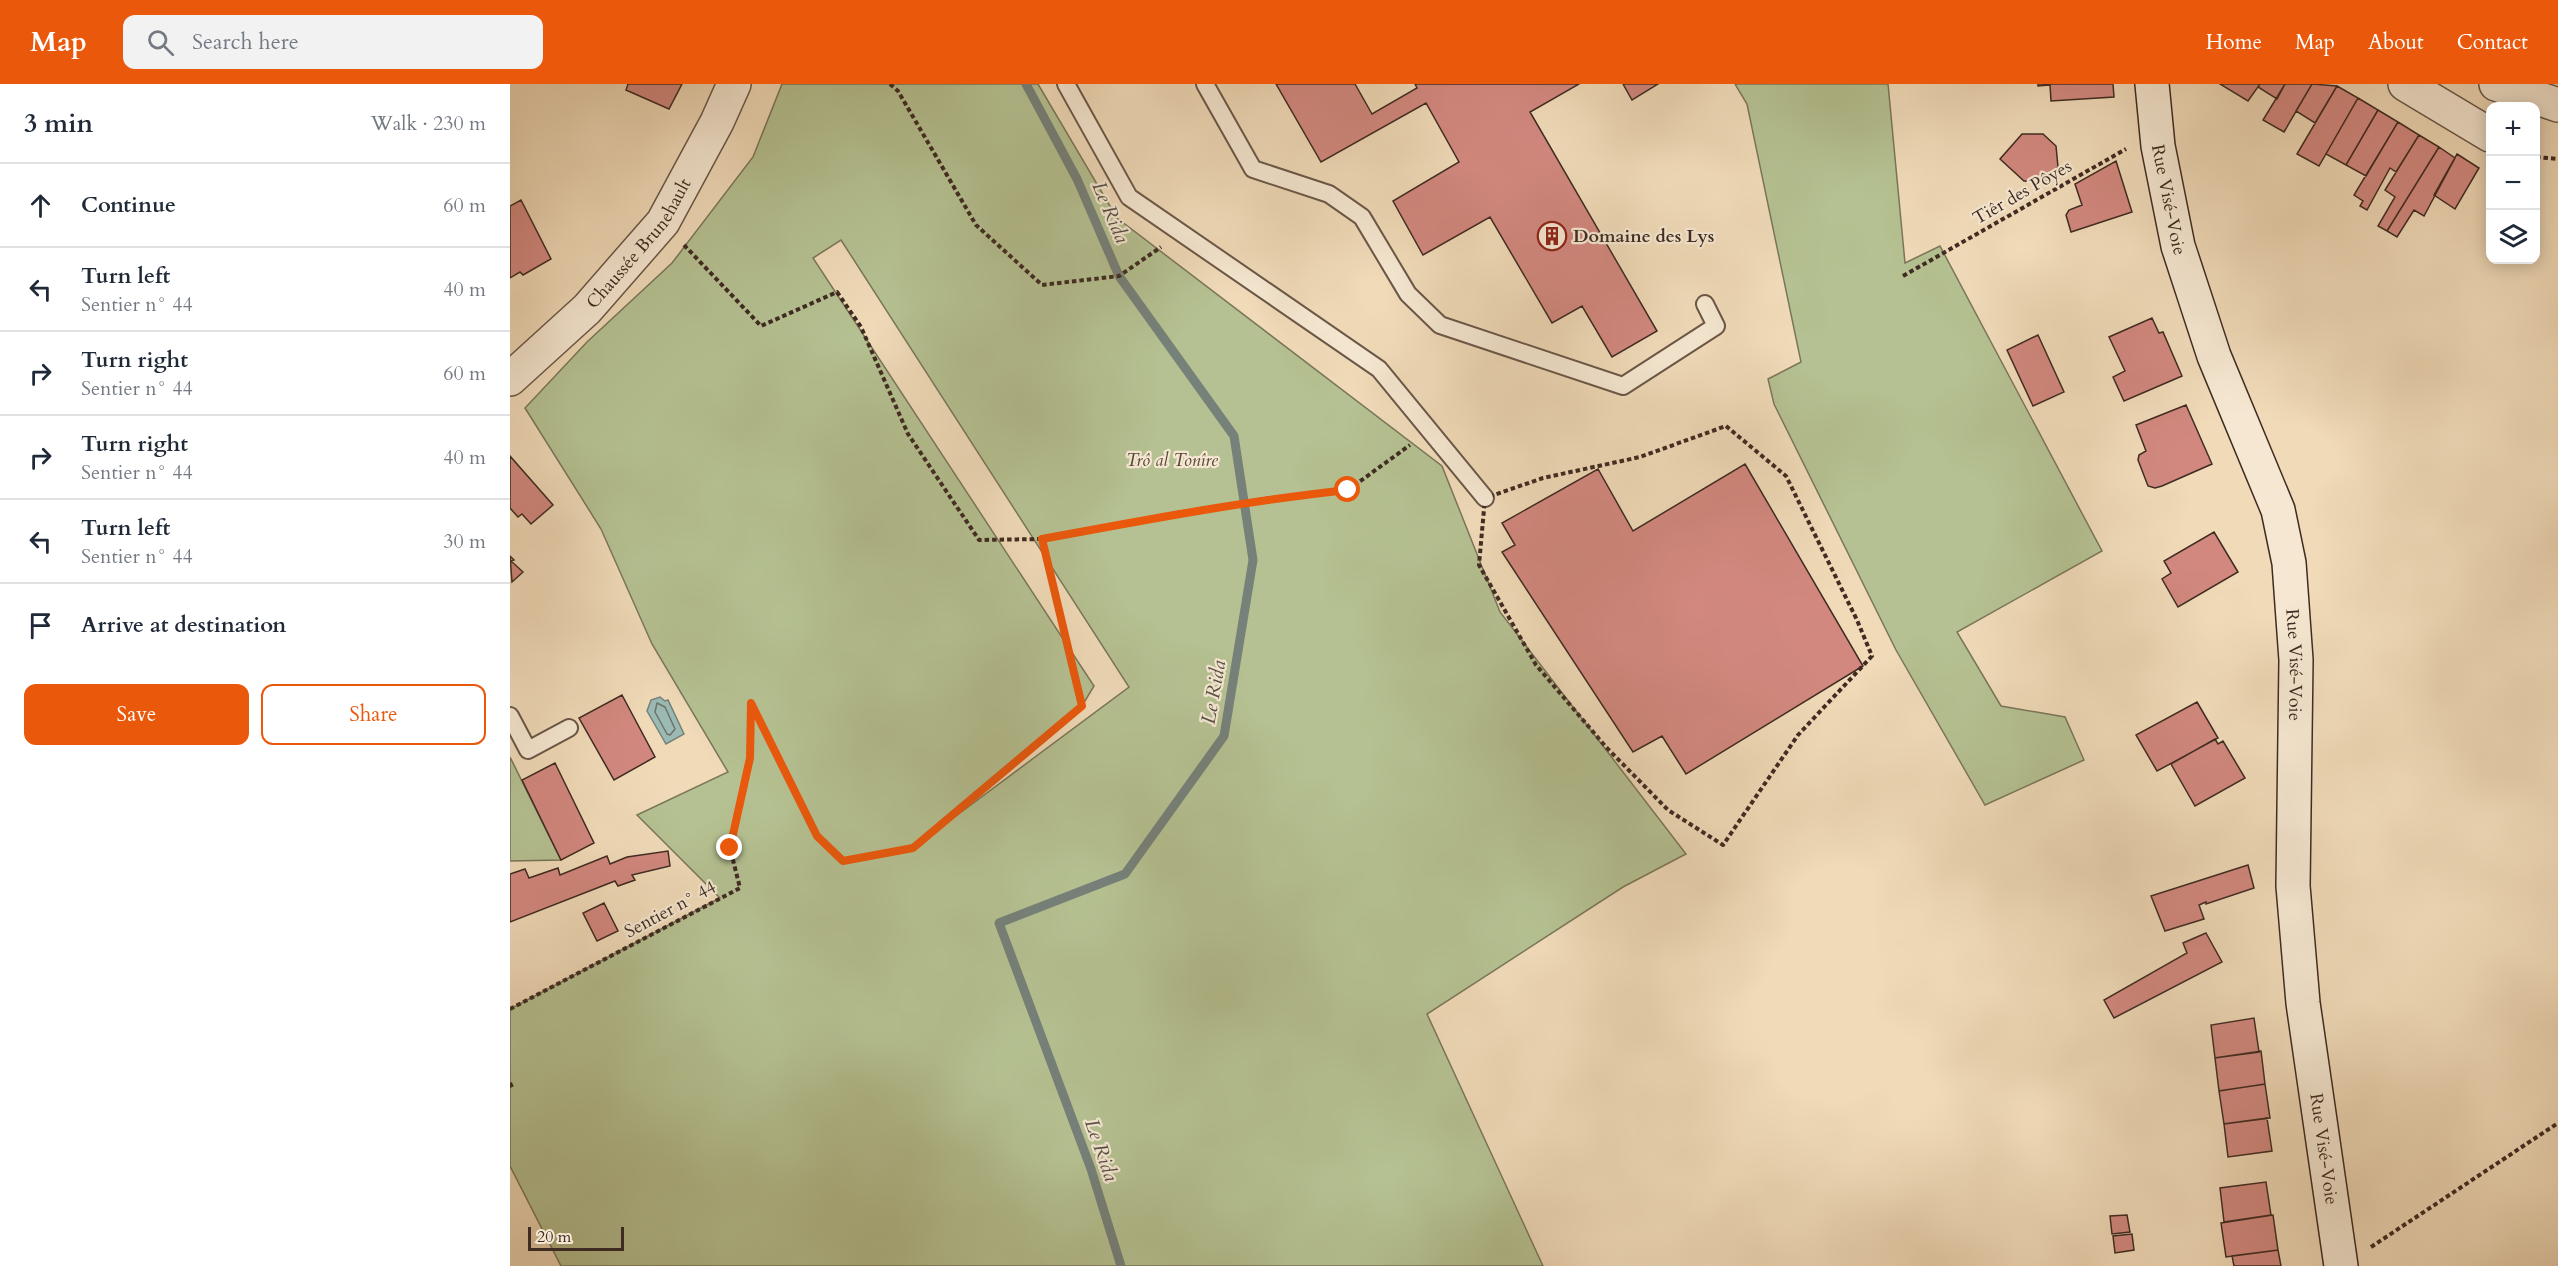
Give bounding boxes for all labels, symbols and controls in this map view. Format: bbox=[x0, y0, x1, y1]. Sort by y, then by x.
search box bbox=[123, 15, 543, 69]
text: Map bbox=[30, 23, 87, 61]
icon: search bbox=[144, 26, 177, 59]
text: Search here bbox=[192, 27, 299, 57]
text: Home bbox=[2206, 28, 2262, 57]
text: Map bbox=[2295, 28, 2335, 57]
text: About bbox=[2368, 28, 2424, 57]
text: Contact bbox=[2457, 28, 2528, 57]
map controls bbox=[2486, 102, 2540, 264]
button: + bbox=[2486, 102, 2540, 156]
text: 3 min bbox=[24, 106, 93, 141]
text: Walk · 230 m bbox=[371, 110, 486, 137]
street label: Rue Visé-Voie bbox=[2145, 142, 2192, 258]
street label: Tiêr des Pôyes bbox=[1968, 154, 2076, 231]
button: − bbox=[2486, 156, 2540, 210]
street label: Chaussée Brunehault bbox=[581, 174, 697, 314]
water label: Le Rida bbox=[1085, 177, 1136, 247]
icon: ahead bbox=[24, 189, 57, 222]
text: Continue bbox=[81, 190, 176, 220]
text: 60 m bbox=[443, 192, 486, 219]
button: layers bbox=[2486, 210, 2540, 264]
building icon: Domaine des Lys bbox=[1536, 220, 1568, 252]
place label: Domaine des Lys bbox=[1573, 224, 1714, 249]
text: Turn left bbox=[81, 261, 170, 291]
icon: left bbox=[24, 273, 57, 306]
text: 40 m bbox=[443, 276, 486, 303]
text: Sentier n° 44 bbox=[81, 291, 193, 318]
text: Turn right bbox=[81, 345, 188, 375]
icon: right bbox=[24, 357, 57, 390]
text: 60 m bbox=[443, 360, 486, 387]
text: Sentier n° 44 bbox=[81, 375, 193, 402]
text: Turn right bbox=[81, 429, 188, 459]
icon: right bbox=[24, 441, 57, 474]
text: 40 m bbox=[443, 444, 486, 471]
park label: Trô al Tonîre bbox=[1126, 448, 1219, 473]
text: Sentier n° 44 bbox=[81, 459, 193, 486]
route start bbox=[1334, 476, 1360, 502]
text: Turn left bbox=[81, 513, 170, 543]
icon: left bbox=[24, 525, 57, 558]
text: 30 m bbox=[443, 528, 486, 555]
text: Sentier n° 44 bbox=[81, 543, 193, 570]
street label: Rue Visé-Voie bbox=[2279, 608, 2308, 721]
icon: arrive bbox=[24, 609, 57, 642]
text: Arrive at destination bbox=[81, 610, 286, 640]
water label: Le Rida bbox=[1195, 658, 1232, 726]
button: Save bbox=[24, 684, 249, 745]
button: Share bbox=[261, 684, 486, 745]
route end bbox=[716, 834, 742, 860]
street label: Sentier n° 44 bbox=[620, 875, 720, 944]
street label: Rue Visé-Voie bbox=[2303, 1092, 2344, 1206]
water label: Le Rida bbox=[1078, 1115, 1125, 1185]
scale bar bbox=[528, 1224, 624, 1252]
text: 20 m bbox=[537, 1226, 571, 1248]

